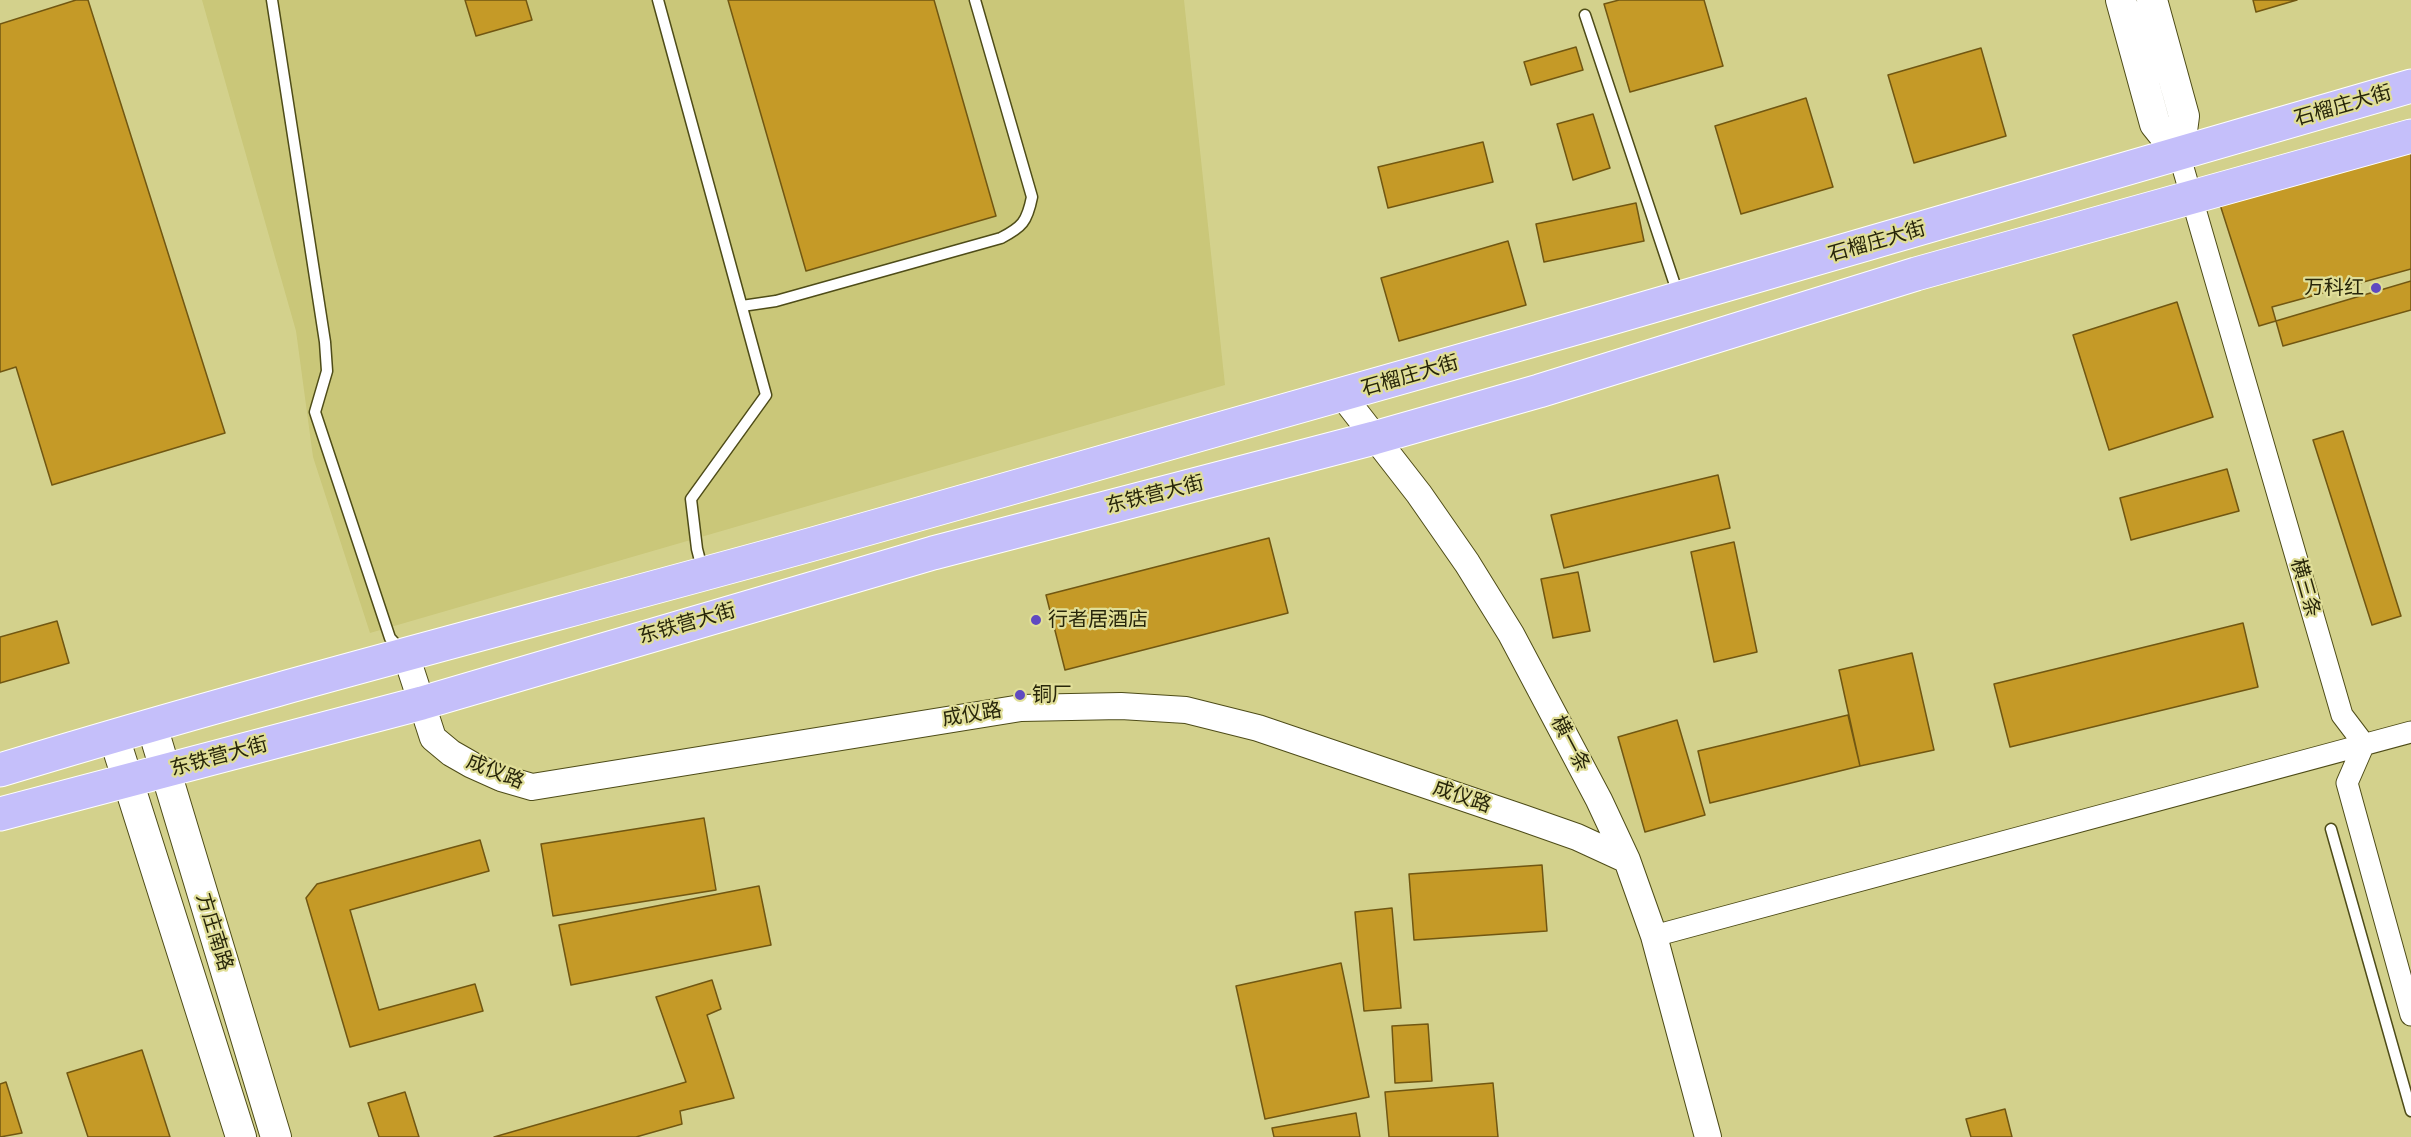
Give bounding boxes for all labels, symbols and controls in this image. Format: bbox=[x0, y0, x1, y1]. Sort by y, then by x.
street label: 石榴庄大街 bbox=[2292, 81, 2394, 131]
street label: 石榴庄大街 bbox=[1826, 217, 1928, 267]
place label: 万科红 bbox=[2304, 276, 2364, 300]
marker: 万科红 bbox=[2369, 281, 2383, 295]
street label: 石榴庄大街 bbox=[1359, 351, 1461, 401]
street label: 东铁营大街 bbox=[1104, 471, 1206, 519]
street label: 横三条 bbox=[2285, 556, 2325, 620]
street label: 东铁营大街 bbox=[636, 599, 738, 649]
place label: 行者居酒店 bbox=[1048, 608, 1148, 632]
marker: 行者居酒店 bbox=[1029, 613, 1043, 627]
place label: 铜厂 bbox=[1032, 683, 1072, 707]
marker: 铜厂 bbox=[1013, 688, 1027, 702]
street label: 成仪路 bbox=[940, 698, 1004, 732]
street label: 横一条 bbox=[1545, 712, 1595, 776]
street label: 东铁营大街 bbox=[168, 732, 270, 782]
street label: 成仪路 bbox=[463, 750, 527, 794]
street label: 成仪路 bbox=[1430, 776, 1494, 818]
street label: 方庄南路 bbox=[191, 890, 237, 974]

